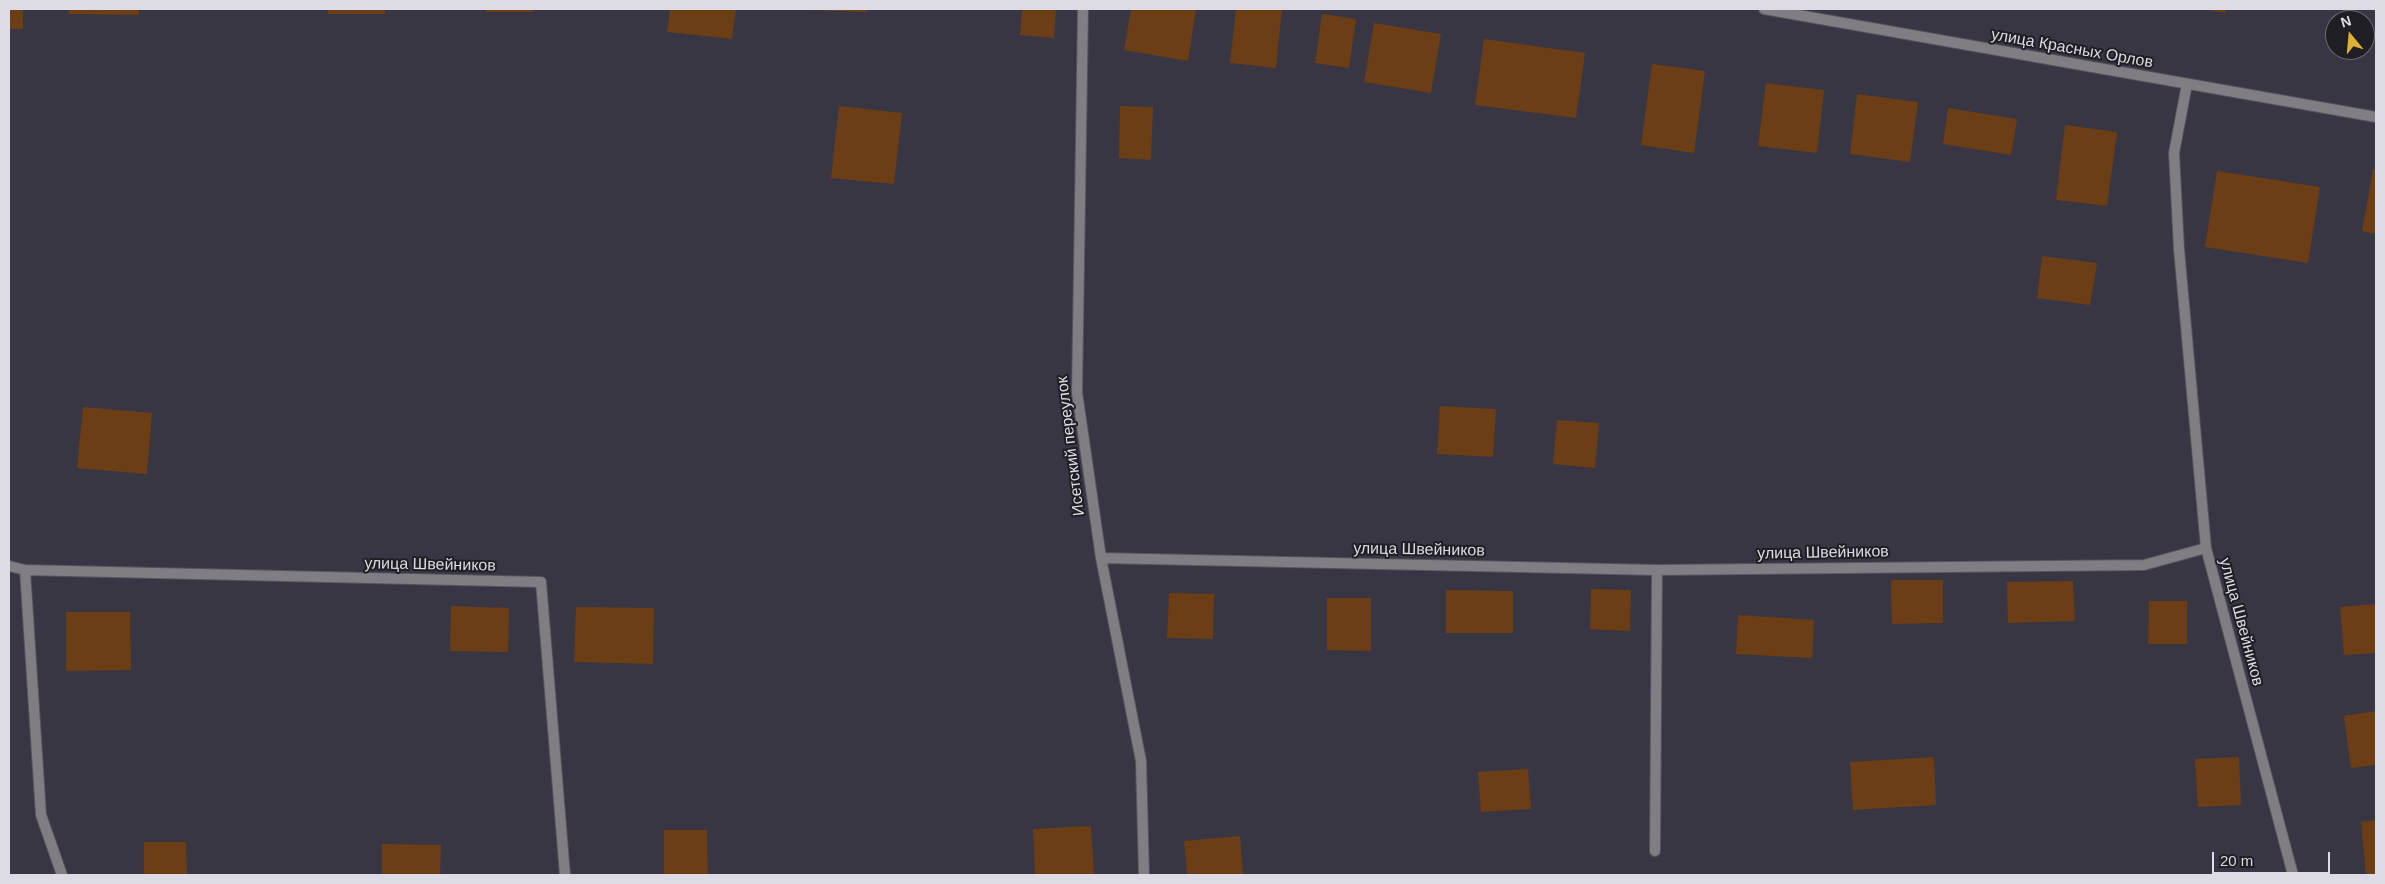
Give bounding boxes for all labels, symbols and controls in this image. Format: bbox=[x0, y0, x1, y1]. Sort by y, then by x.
north arrow bbox=[2325, 10, 2375, 60]
text: N bbox=[2339, 12, 2353, 31]
street label: улица Красных Орлов bbox=[1990, 25, 2154, 73]
street label: Исетский переулок bbox=[1053, 375, 1089, 517]
street label: улица Швейников bbox=[1353, 539, 1485, 561]
street label: улица Швейников bbox=[1757, 542, 1889, 564]
street label: улица Швейников bbox=[364, 554, 496, 576]
street label: улица Швейников bbox=[2215, 556, 2267, 688]
scale bar bbox=[2215, 842, 2332, 874]
text: 20 m bbox=[2220, 852, 2253, 869]

